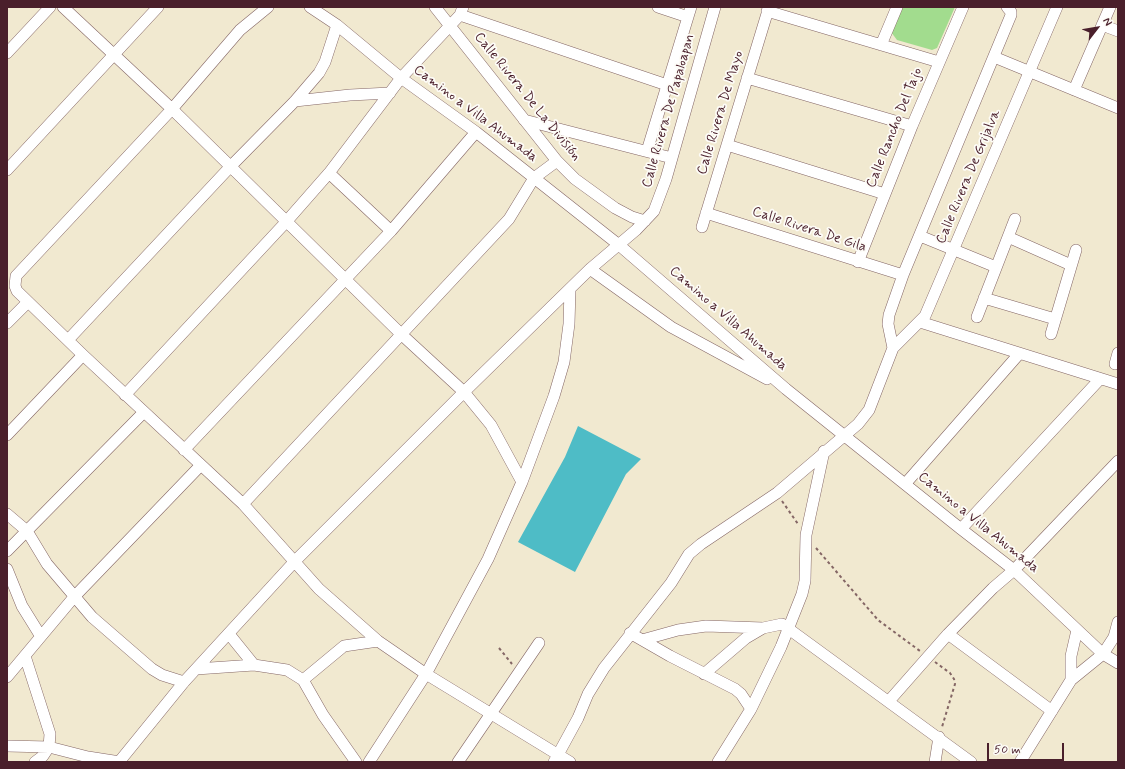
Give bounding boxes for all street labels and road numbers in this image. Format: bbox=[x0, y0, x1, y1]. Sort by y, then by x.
street label: Calle Rivera De La División bbox=[470, 29, 584, 165]
street label: Calle Rivera De Papaloapan bbox=[639, 32, 699, 190]
street label: Calle Rivera De Mayo bbox=[694, 49, 748, 177]
street label: Camino a Villa Ahumada bbox=[410, 62, 540, 166]
street label: Calle Rancho Del Tajo bbox=[863, 65, 927, 191]
street label: Calle Rivera De Grijalva bbox=[933, 107, 1005, 247]
street label: Calle Rivera De Gila bbox=[750, 204, 868, 256]
street label: Camino a Villa Ahumada bbox=[666, 263, 790, 375]
street label: Camino a Villa Ahumada bbox=[914, 469, 1042, 577]

